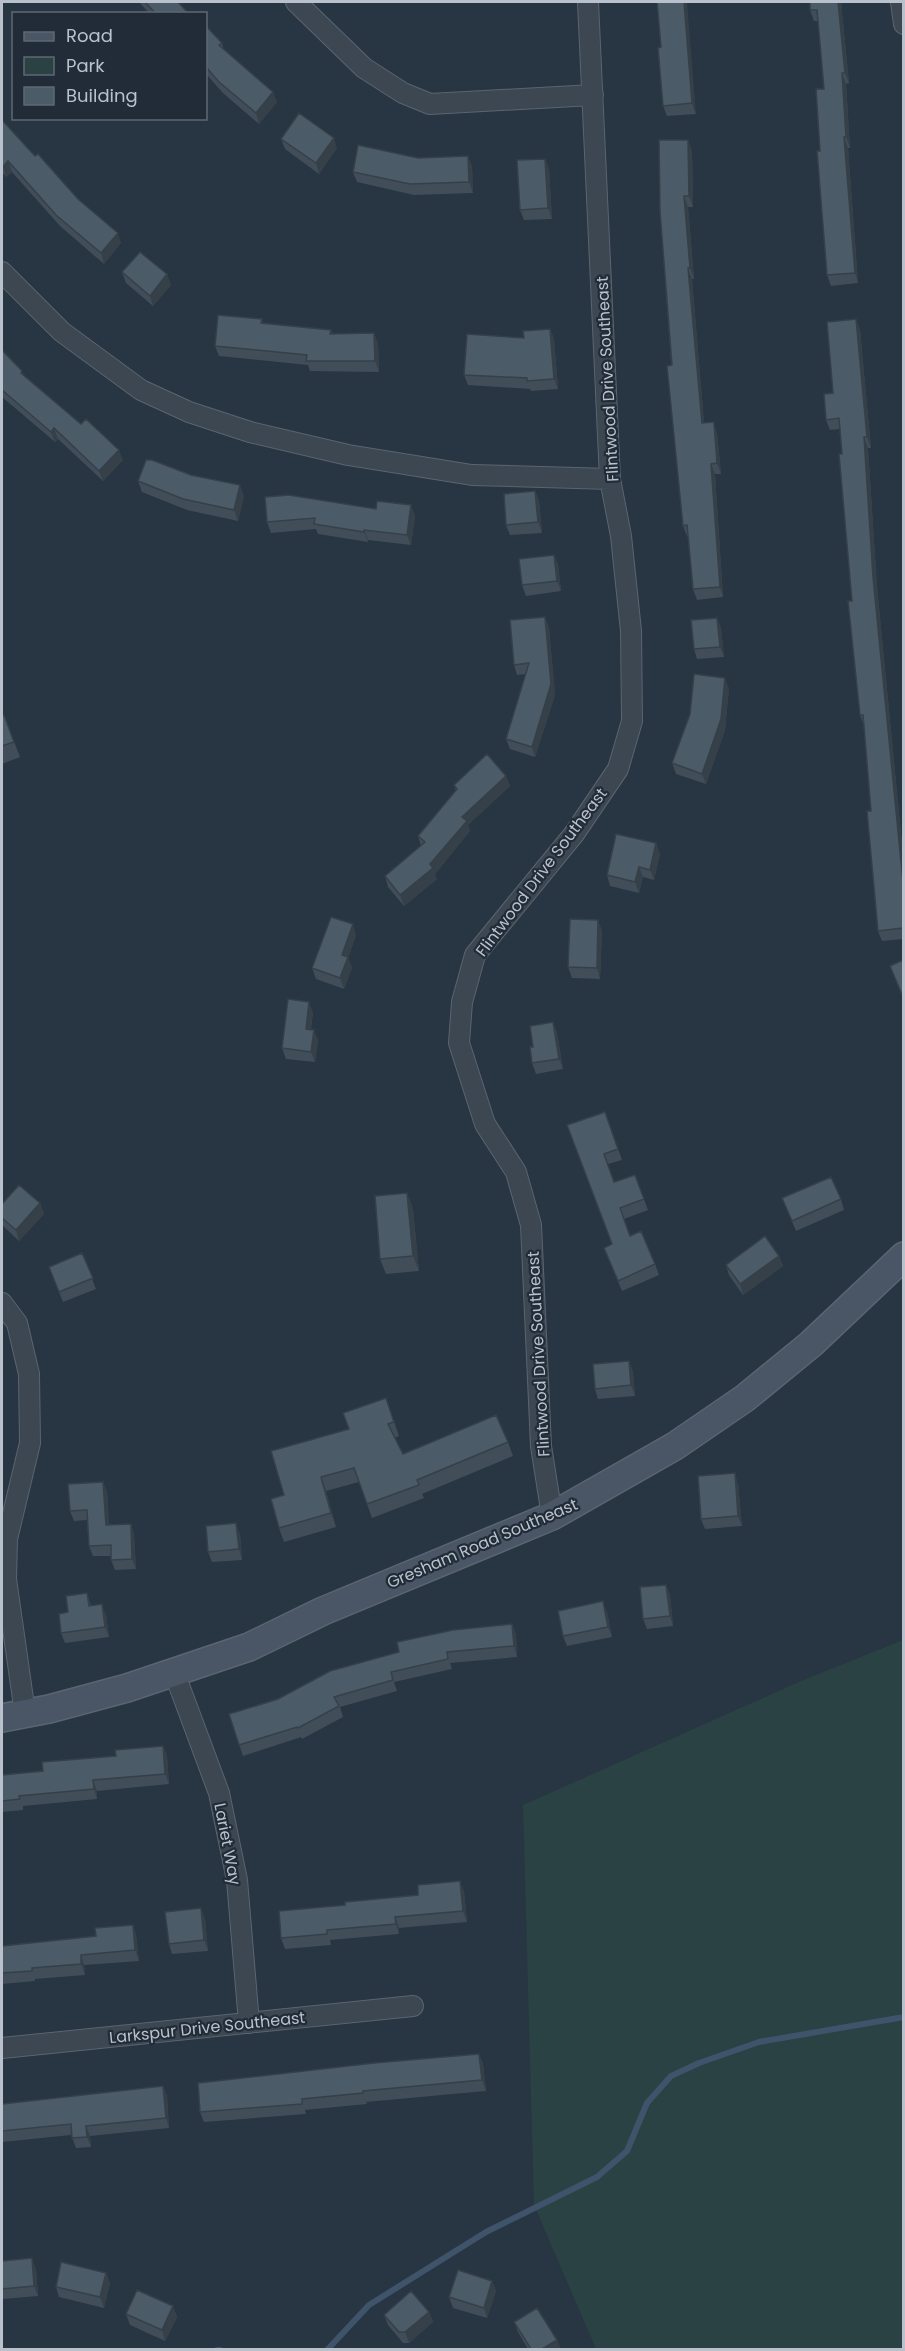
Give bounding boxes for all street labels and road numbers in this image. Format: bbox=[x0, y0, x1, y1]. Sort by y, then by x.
street label: Flintwood Drive Southeast bbox=[591, 275, 624, 482]
street label: Flintwood Drive Southeast bbox=[470, 783, 613, 961]
street label: Flintwood Drive Southeast bbox=[522, 1250, 555, 1457]
street label: Gresham Road Southeast bbox=[383, 1493, 581, 1594]
street label: Lariet Way bbox=[208, 1801, 247, 1887]
street label: Larkspur Drive Southeast bbox=[108, 2006, 306, 2049]

